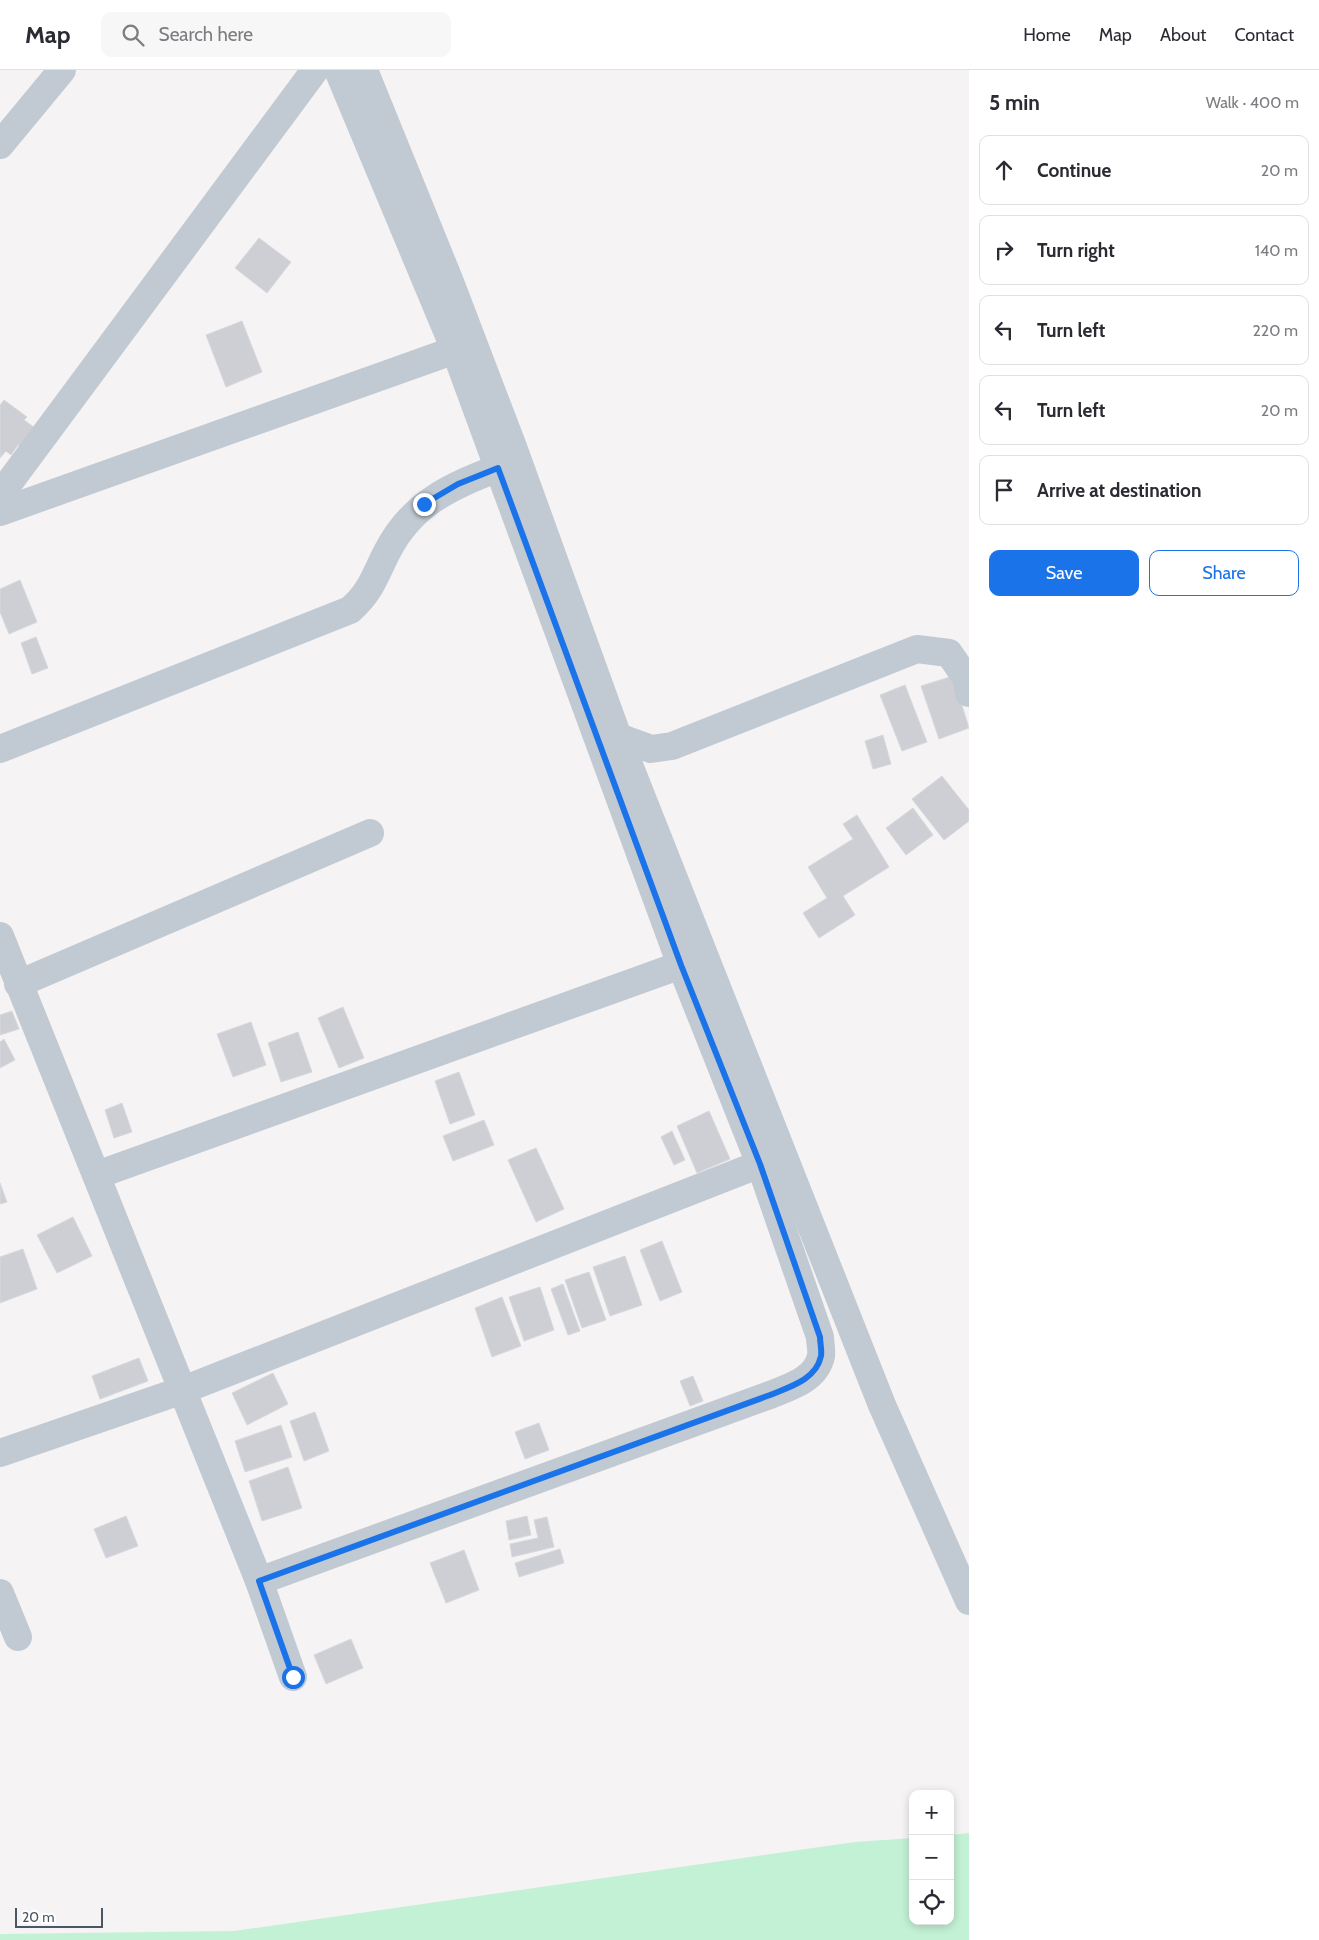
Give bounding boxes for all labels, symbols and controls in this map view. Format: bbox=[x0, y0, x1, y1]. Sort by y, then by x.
search box bbox=[101, 12, 451, 57]
text: Map bbox=[25, 20, 71, 49]
icon: search bbox=[119, 21, 147, 49]
text: Search here bbox=[159, 23, 253, 46]
text: Home bbox=[1023, 24, 1071, 46]
text: Map bbox=[1099, 24, 1132, 46]
text: About bbox=[1160, 24, 1206, 46]
text: Contact bbox=[1234, 24, 1294, 46]
text: 5 min bbox=[989, 90, 1040, 115]
text: Walk · 400 m bbox=[1206, 93, 1299, 112]
icon: ahead bbox=[990, 156, 1018, 184]
text: Continue bbox=[1037, 159, 1111, 182]
text: 20 m bbox=[1261, 161, 1298, 180]
icon: right bbox=[990, 236, 1018, 264]
text: Turn right bbox=[1037, 239, 1115, 262]
text: 140 m bbox=[1255, 241, 1298, 260]
icon: left bbox=[990, 316, 1018, 344]
text: Turn left bbox=[1037, 319, 1105, 342]
text: 220 m bbox=[1252, 321, 1298, 340]
icon: left bbox=[990, 396, 1018, 424]
text: Turn left bbox=[1037, 399, 1105, 422]
text: 20 m bbox=[1261, 401, 1298, 420]
icon: arrive bbox=[990, 476, 1018, 504]
text: Arrive at destination bbox=[1037, 479, 1201, 502]
route end bbox=[413, 493, 436, 516]
button: Save bbox=[989, 550, 1139, 596]
button: Share bbox=[1149, 550, 1299, 596]
route start bbox=[282, 1666, 305, 1689]
map controls bbox=[909, 1790, 954, 1925]
button: + bbox=[909, 1790, 954, 1835]
button: − bbox=[909, 1835, 954, 1880]
button: locate bbox=[909, 1880, 954, 1925]
scale bar bbox=[15, 1905, 102, 1928]
text: 20 m bbox=[22, 1908, 55, 1926]

